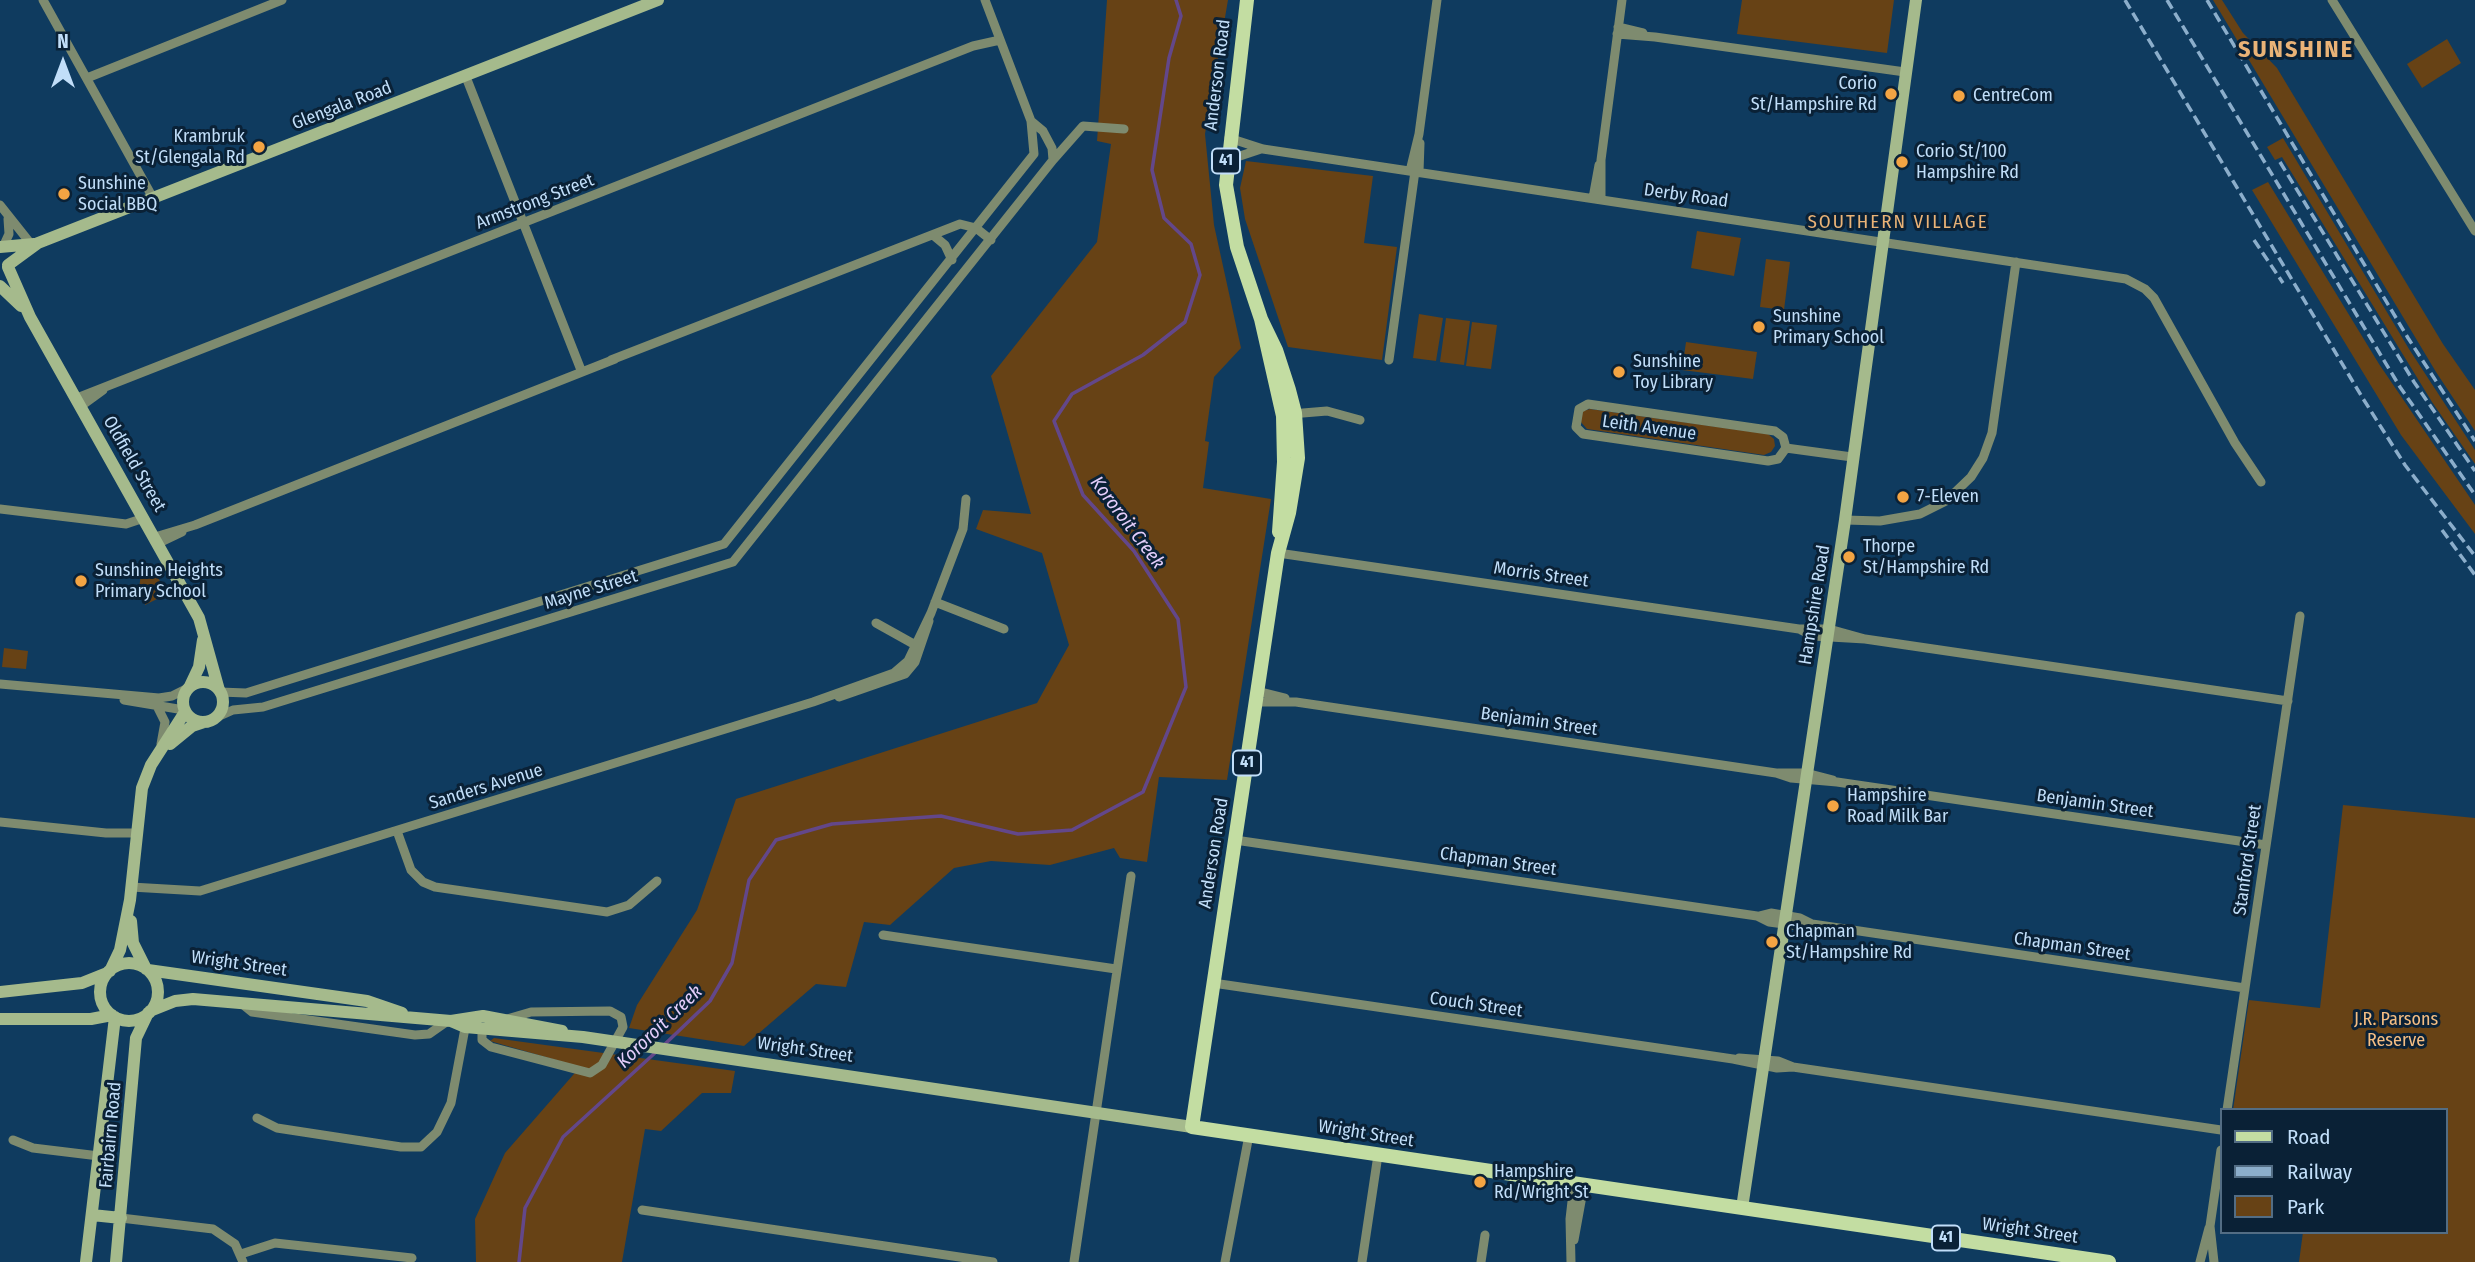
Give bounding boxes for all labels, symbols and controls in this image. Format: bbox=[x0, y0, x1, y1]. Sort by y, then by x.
street label: Anderson Road bbox=[1200, 18, 1236, 132]
north arrow bbox=[28, 28, 98, 98]
text: N bbox=[57, 30, 69, 53]
district label: SUNSHINE bbox=[2239, 36, 2353, 64]
place label: Corio St/Hampshire Rd bbox=[1751, 73, 1877, 116]
street label: Glengala Road bbox=[289, 77, 395, 135]
place label: CentreCom bbox=[1973, 85, 2053, 107]
marker: Corio St/Hampshire Rd bbox=[1883, 86, 1899, 102]
marker: CentreCom bbox=[1951, 88, 1967, 104]
place label: Krambruk St/Glengala Rd bbox=[135, 126, 245, 168]
marker: Krambruk St/Glengala Rd bbox=[251, 139, 267, 155]
place label: Corio St/100 Hampshire Rd bbox=[1916, 141, 2019, 184]
road number: 41 bbox=[1212, 148, 1240, 174]
marker: Corio St/100 Hampshire Rd bbox=[1894, 154, 1910, 170]
street label: Armstrong Street bbox=[473, 170, 597, 234]
place label: Sunshine Social BBQ bbox=[78, 173, 157, 216]
street label: Derby Road bbox=[1643, 179, 1729, 213]
marker: Sunshine Social BBQ bbox=[56, 186, 72, 202]
district label: SOUTHERN VILLAGE bbox=[1809, 212, 1987, 234]
place label: Sunshine Primary School bbox=[1773, 306, 1884, 348]
marker: Sunshine Primary School bbox=[1751, 319, 1767, 335]
place label: Sunshine Toy Library bbox=[1633, 351, 1713, 394]
marker: Sunshine Toy Library bbox=[1611, 364, 1627, 380]
street label: Leith Avenue bbox=[1601, 411, 1697, 445]
street label: Oldfield Street bbox=[98, 412, 170, 516]
water label: Kororoit Creek bbox=[1085, 472, 1169, 574]
place label: 7-Eleven bbox=[1917, 486, 1979, 508]
marker: 7-Eleven bbox=[1895, 489, 1911, 505]
place label: Thorpe St/Hampshire Rd bbox=[1863, 536, 1989, 578]
street label: Hampshire Road bbox=[1795, 544, 1835, 666]
marker: Thorpe St/Hampshire Rd bbox=[1841, 549, 1857, 565]
street label: Morris Street bbox=[1492, 558, 1590, 592]
place label: Sunshine Heights Primary School bbox=[95, 560, 223, 602]
street label: Mayne Street bbox=[542, 566, 640, 614]
marker: Sunshine Heights Primary School bbox=[73, 573, 89, 589]
street label: Benjamin Street bbox=[1479, 703, 1599, 741]
road number: 41 bbox=[1233, 750, 1261, 776]
street label: Sanders Avenue bbox=[427, 759, 545, 815]
place label: Hampshire Road Milk Bar bbox=[1847, 785, 1948, 828]
street label: Benjamin Street bbox=[2035, 785, 2155, 823]
street label: Anderson Road bbox=[1195, 796, 1233, 910]
marker: Hampshire Road Milk Bar bbox=[1825, 798, 1841, 814]
street label: Stanford Street bbox=[2230, 803, 2266, 917]
street label: Chapman Street bbox=[1438, 843, 1558, 881]
place label: Chapman St/Hampshire Rd bbox=[1786, 921, 1912, 964]
street label: Chapman Street bbox=[2012, 928, 2132, 966]
marker: Chapman St/Hampshire Rd bbox=[1764, 934, 1780, 950]
street label: Wright Street bbox=[190, 947, 288, 981]
water label: Kororoit Creek bbox=[613, 981, 707, 1073]
street label: Couch Street bbox=[1428, 988, 1524, 1022]
park label: J.R. Parsons Reserve bbox=[2354, 1009, 2438, 1052]
street label: Wright Street bbox=[756, 1033, 854, 1067]
street label: Fairbairn Road bbox=[96, 1081, 126, 1189]
legend bbox=[2220, 1108, 2447, 1234]
street label: Wright Street bbox=[1317, 1116, 1415, 1152]
text: Road bbox=[2287, 1124, 2331, 1150]
text: Railway bbox=[2287, 1159, 2352, 1185]
place label: Hampshire Rd/Wright St bbox=[1494, 1161, 1589, 1204]
marker: Hampshire Rd/Wright St bbox=[1472, 1174, 1488, 1190]
text: Park bbox=[2287, 1194, 2324, 1220]
street label: Wright Street bbox=[1981, 1214, 2079, 1248]
road number: 41 bbox=[1932, 1226, 1960, 1250]

